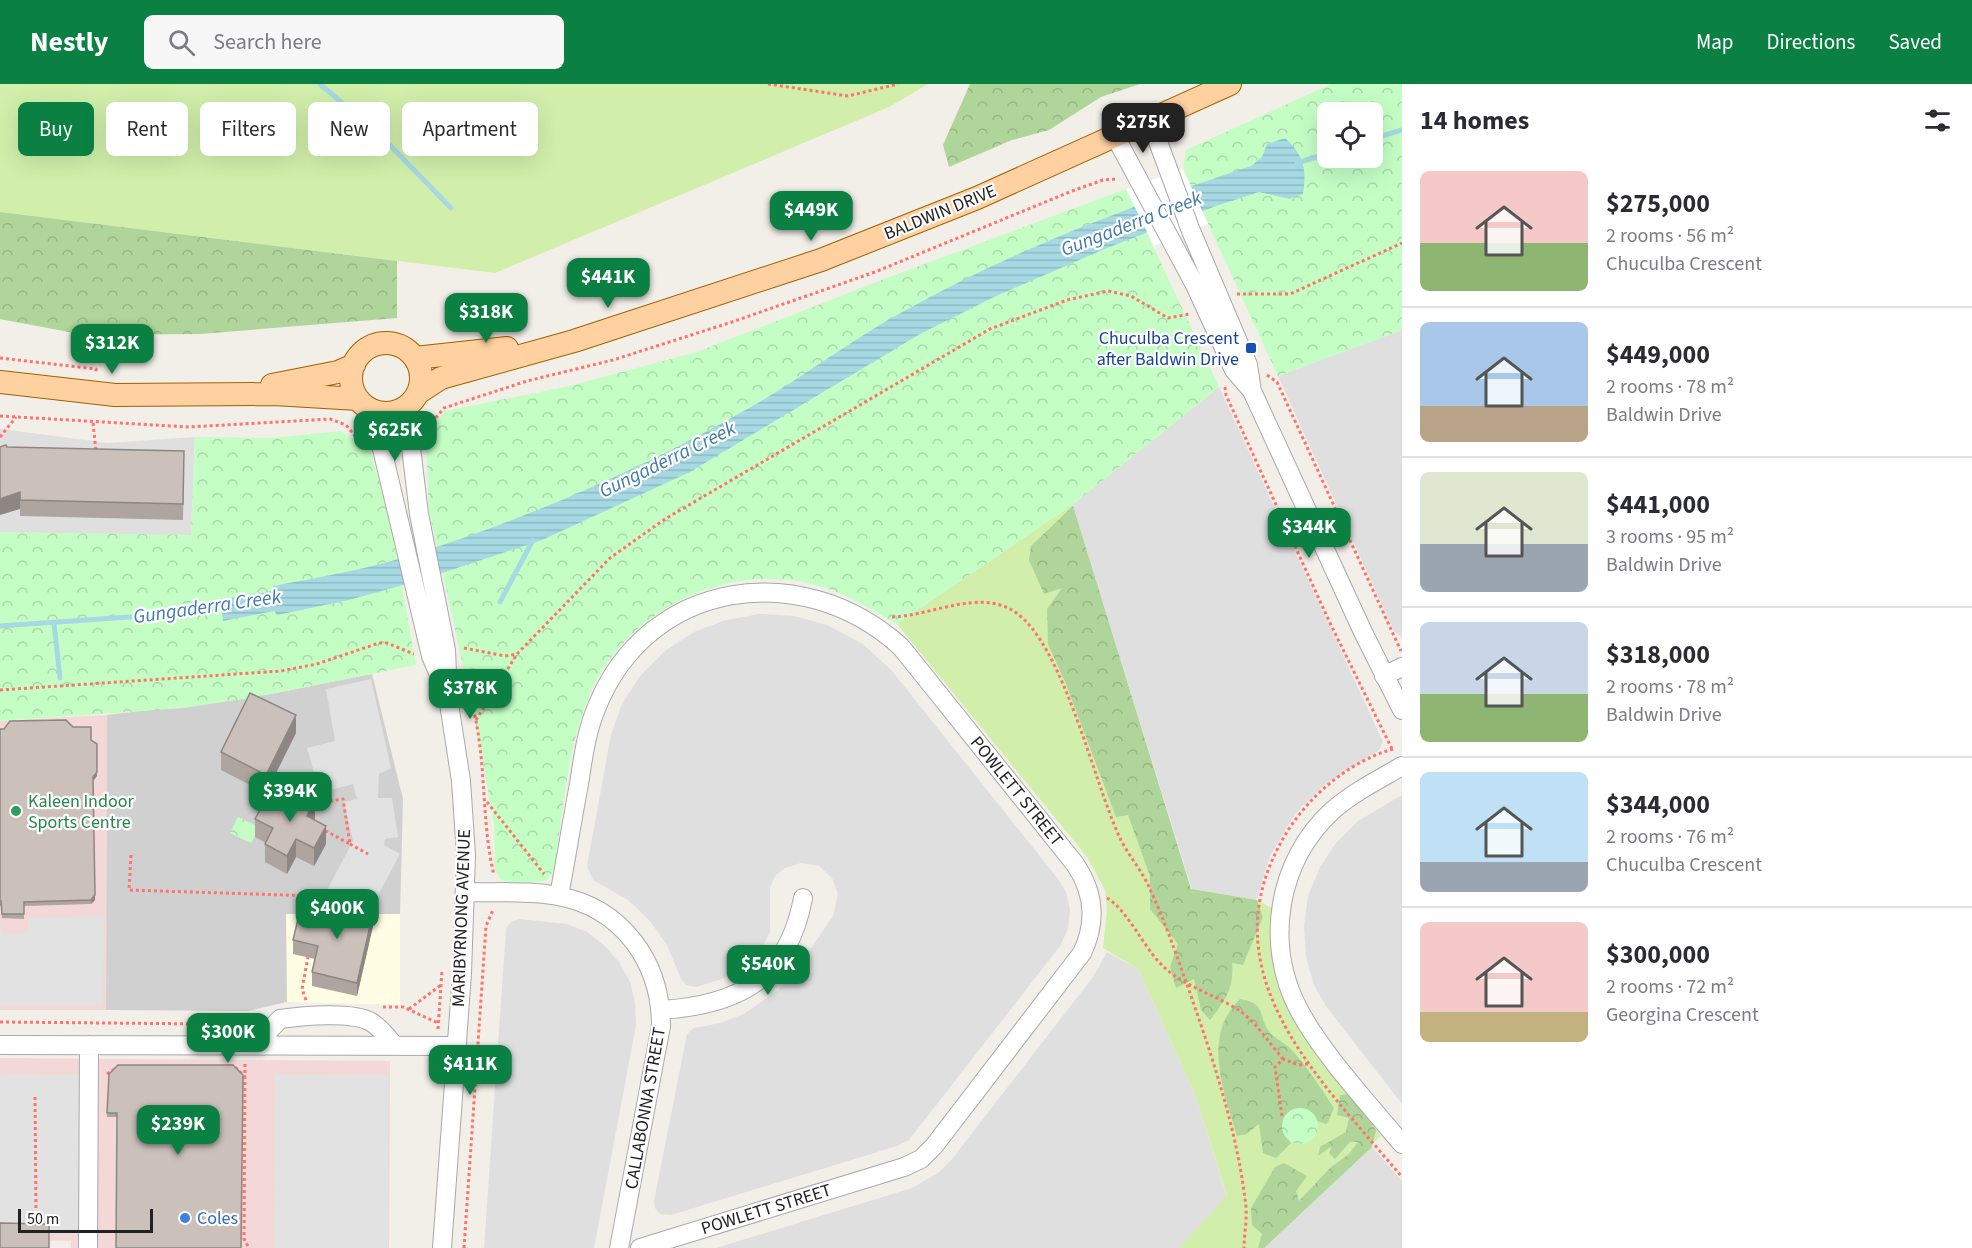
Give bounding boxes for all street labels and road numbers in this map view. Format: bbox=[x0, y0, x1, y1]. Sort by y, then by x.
street label: BALDWIN DRIVE bbox=[880, 179, 1000, 246]
street label: POWLETT STREET bbox=[964, 731, 1069, 852]
street label: MARIBYRNONG AVENUE bbox=[446, 829, 477, 1007]
street label: CALLABONNA STREET bbox=[619, 1025, 672, 1191]
street label: POWLETT STREET bbox=[698, 1178, 835, 1241]

